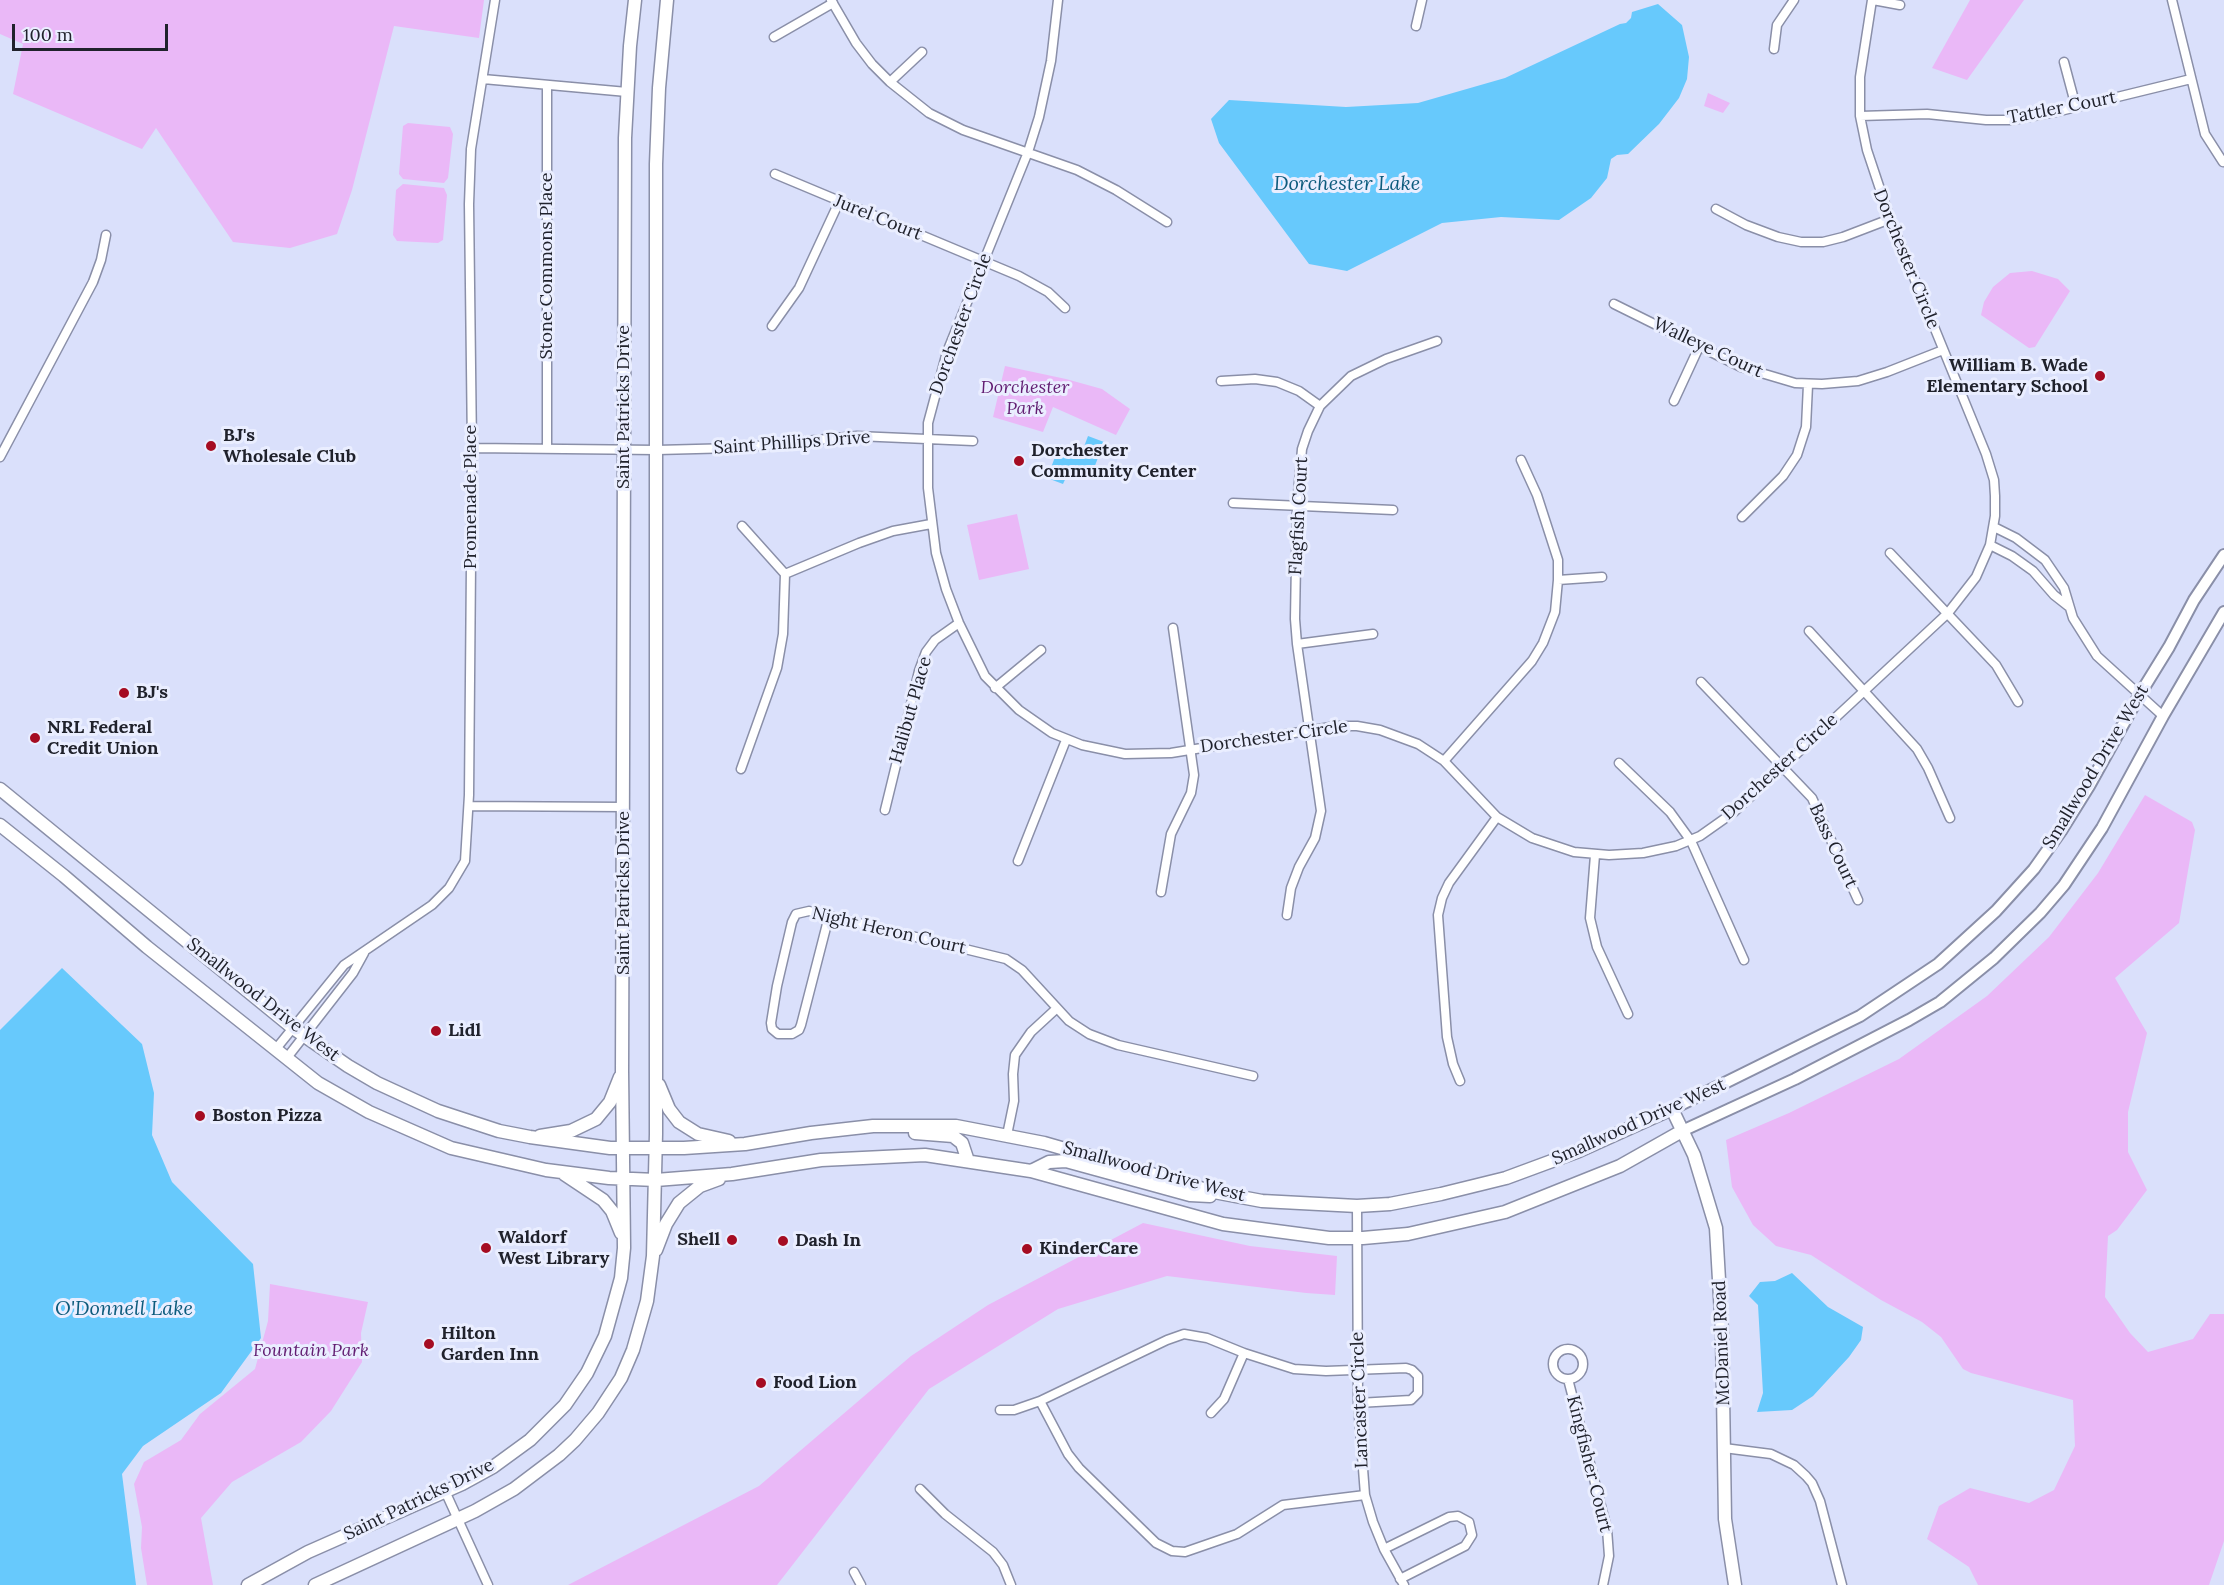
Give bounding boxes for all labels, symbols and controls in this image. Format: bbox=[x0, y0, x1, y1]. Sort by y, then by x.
scale bar bbox=[15, 12, 171, 50]
text: 100 m bbox=[23, 23, 73, 46]
street label: Tattler Court bbox=[2006, 87, 2118, 129]
street label: Stone Commons Place bbox=[536, 172, 558, 360]
water label: Dorchester Lake bbox=[1274, 172, 1420, 196]
street label: Dorchester Circle bbox=[1868, 186, 1944, 332]
street label: Jurel Court bbox=[831, 191, 925, 245]
street label: Dorchester Circle bbox=[925, 250, 997, 398]
street label: Walleye Court bbox=[1650, 313, 1766, 383]
street label: Saint Patricks Drive bbox=[613, 325, 635, 489]
place label: William B. Wade Elementary School bbox=[1926, 355, 2088, 398]
marker: William B. Wade Elementary School bbox=[2093, 369, 2107, 383]
park label: Dorchester Park bbox=[980, 377, 1070, 420]
place label: BJ's Wholesale Club bbox=[223, 425, 356, 468]
street label: Promenade Place bbox=[460, 425, 482, 569]
street label: Saint Phillips Drive bbox=[713, 427, 871, 459]
marker: BJ's Wholesale Club bbox=[204, 439, 218, 453]
place label: Dorchester Community Center bbox=[1031, 440, 1196, 482]
marker: Dorchester Community Center bbox=[1012, 454, 1026, 468]
street label: Flagfish Court bbox=[1285, 456, 1313, 576]
street label: Halibut Place bbox=[885, 654, 937, 766]
street label: Smallwood Drive West bbox=[2038, 681, 2154, 853]
place label: BJ's bbox=[136, 682, 168, 704]
marker: BJ's bbox=[117, 686, 131, 700]
street label: Dorchester Circle bbox=[1717, 709, 1843, 825]
street label: Dorchester Circle bbox=[1199, 716, 1349, 758]
place label: NRL Federal Credit Union bbox=[47, 717, 158, 760]
marker: NRL Federal Credit Union bbox=[28, 731, 42, 745]
street label: Bass Court bbox=[1804, 800, 1862, 892]
street label: Saint Patricks Drive bbox=[613, 811, 635, 975]
street label: Night Heron Court bbox=[810, 903, 968, 959]
street label: Smallwood Drive West bbox=[182, 934, 344, 1066]
place label: Lidl bbox=[448, 1020, 481, 1042]
marker: Lidl bbox=[429, 1024, 443, 1038]
street label: Smallwood Drive West bbox=[1549, 1074, 1729, 1170]
place label: Boston Pizza bbox=[212, 1105, 322, 1127]
marker: Boston Pizza bbox=[193, 1109, 207, 1123]
street label: Smallwood Drive West bbox=[1060, 1137, 1248, 1207]
place label: Waldorf West Library bbox=[498, 1227, 609, 1270]
place label: Shell bbox=[677, 1229, 720, 1251]
place label: Dash In bbox=[795, 1230, 861, 1252]
marker: Shell bbox=[725, 1233, 739, 1247]
marker: Dash In bbox=[776, 1234, 790, 1248]
place label: KinderCare bbox=[1039, 1238, 1138, 1260]
marker: Waldorf West Library bbox=[479, 1241, 493, 1255]
marker: KinderCare bbox=[1020, 1242, 1034, 1256]
street label: McDaniel Road bbox=[1709, 1280, 1735, 1406]
water label: O'Donnell Lake bbox=[55, 1297, 193, 1321]
place label: Hilton Garden Inn bbox=[441, 1323, 539, 1366]
street label: Lancaster Circle bbox=[1347, 1331, 1373, 1469]
marker: Hilton Garden Inn bbox=[422, 1337, 436, 1351]
park label: Fountain Park bbox=[253, 1340, 369, 1362]
place label: Food Lion bbox=[773, 1372, 857, 1394]
marker: Food Lion bbox=[754, 1376, 768, 1390]
street label: Kingfisher Court bbox=[1562, 1393, 1616, 1535]
street label: Saint Patricks Drive bbox=[341, 1454, 497, 1546]

